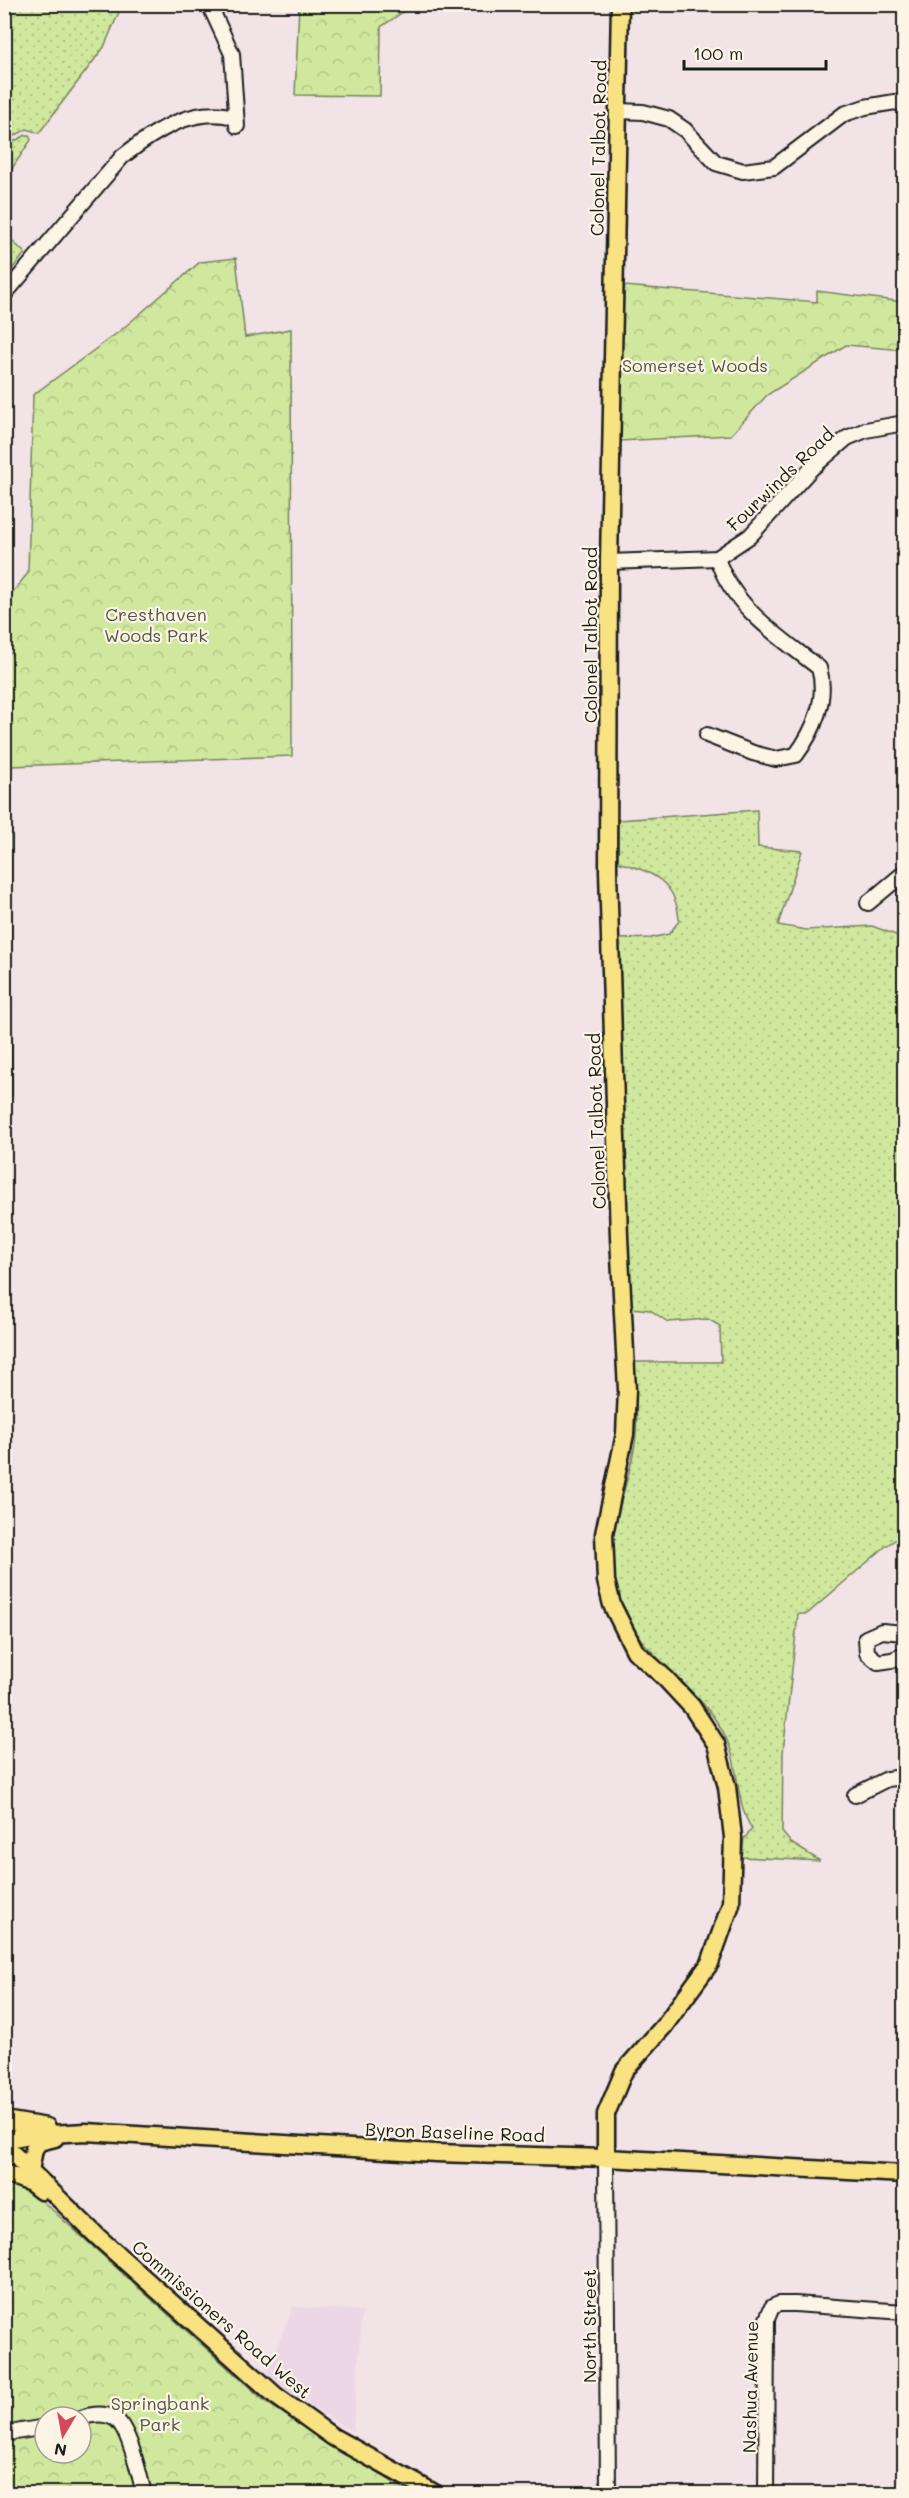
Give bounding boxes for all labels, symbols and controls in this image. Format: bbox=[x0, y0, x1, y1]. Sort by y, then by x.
scale bar bbox=[684, 33, 826, 71]
text: 100 m bbox=[693, 41, 743, 65]
street label: Colonel Talbot Road bbox=[584, 60, 612, 236]
park label: Somerset Woods bbox=[622, 353, 768, 377]
street label: Fourwinds Road bbox=[721, 422, 839, 536]
street label: Colonel Talbot Road bbox=[578, 547, 602, 723]
park label: Cresthaven Woods Park bbox=[104, 602, 208, 647]
street label: Colonel Talbot Road bbox=[581, 1032, 611, 1210]
street label: Byron Baseline Road bbox=[365, 2117, 545, 2147]
street label: Commissioners Road West bbox=[127, 2234, 317, 2404]
street label: North Street bbox=[577, 2269, 601, 2383]
street label: Nashua Avenue bbox=[737, 2321, 763, 2453]
park label: Springbank Park bbox=[111, 2391, 209, 2436]
north arrow bbox=[33, 2405, 93, 2465]
text: N bbox=[52, 2439, 68, 2462]

